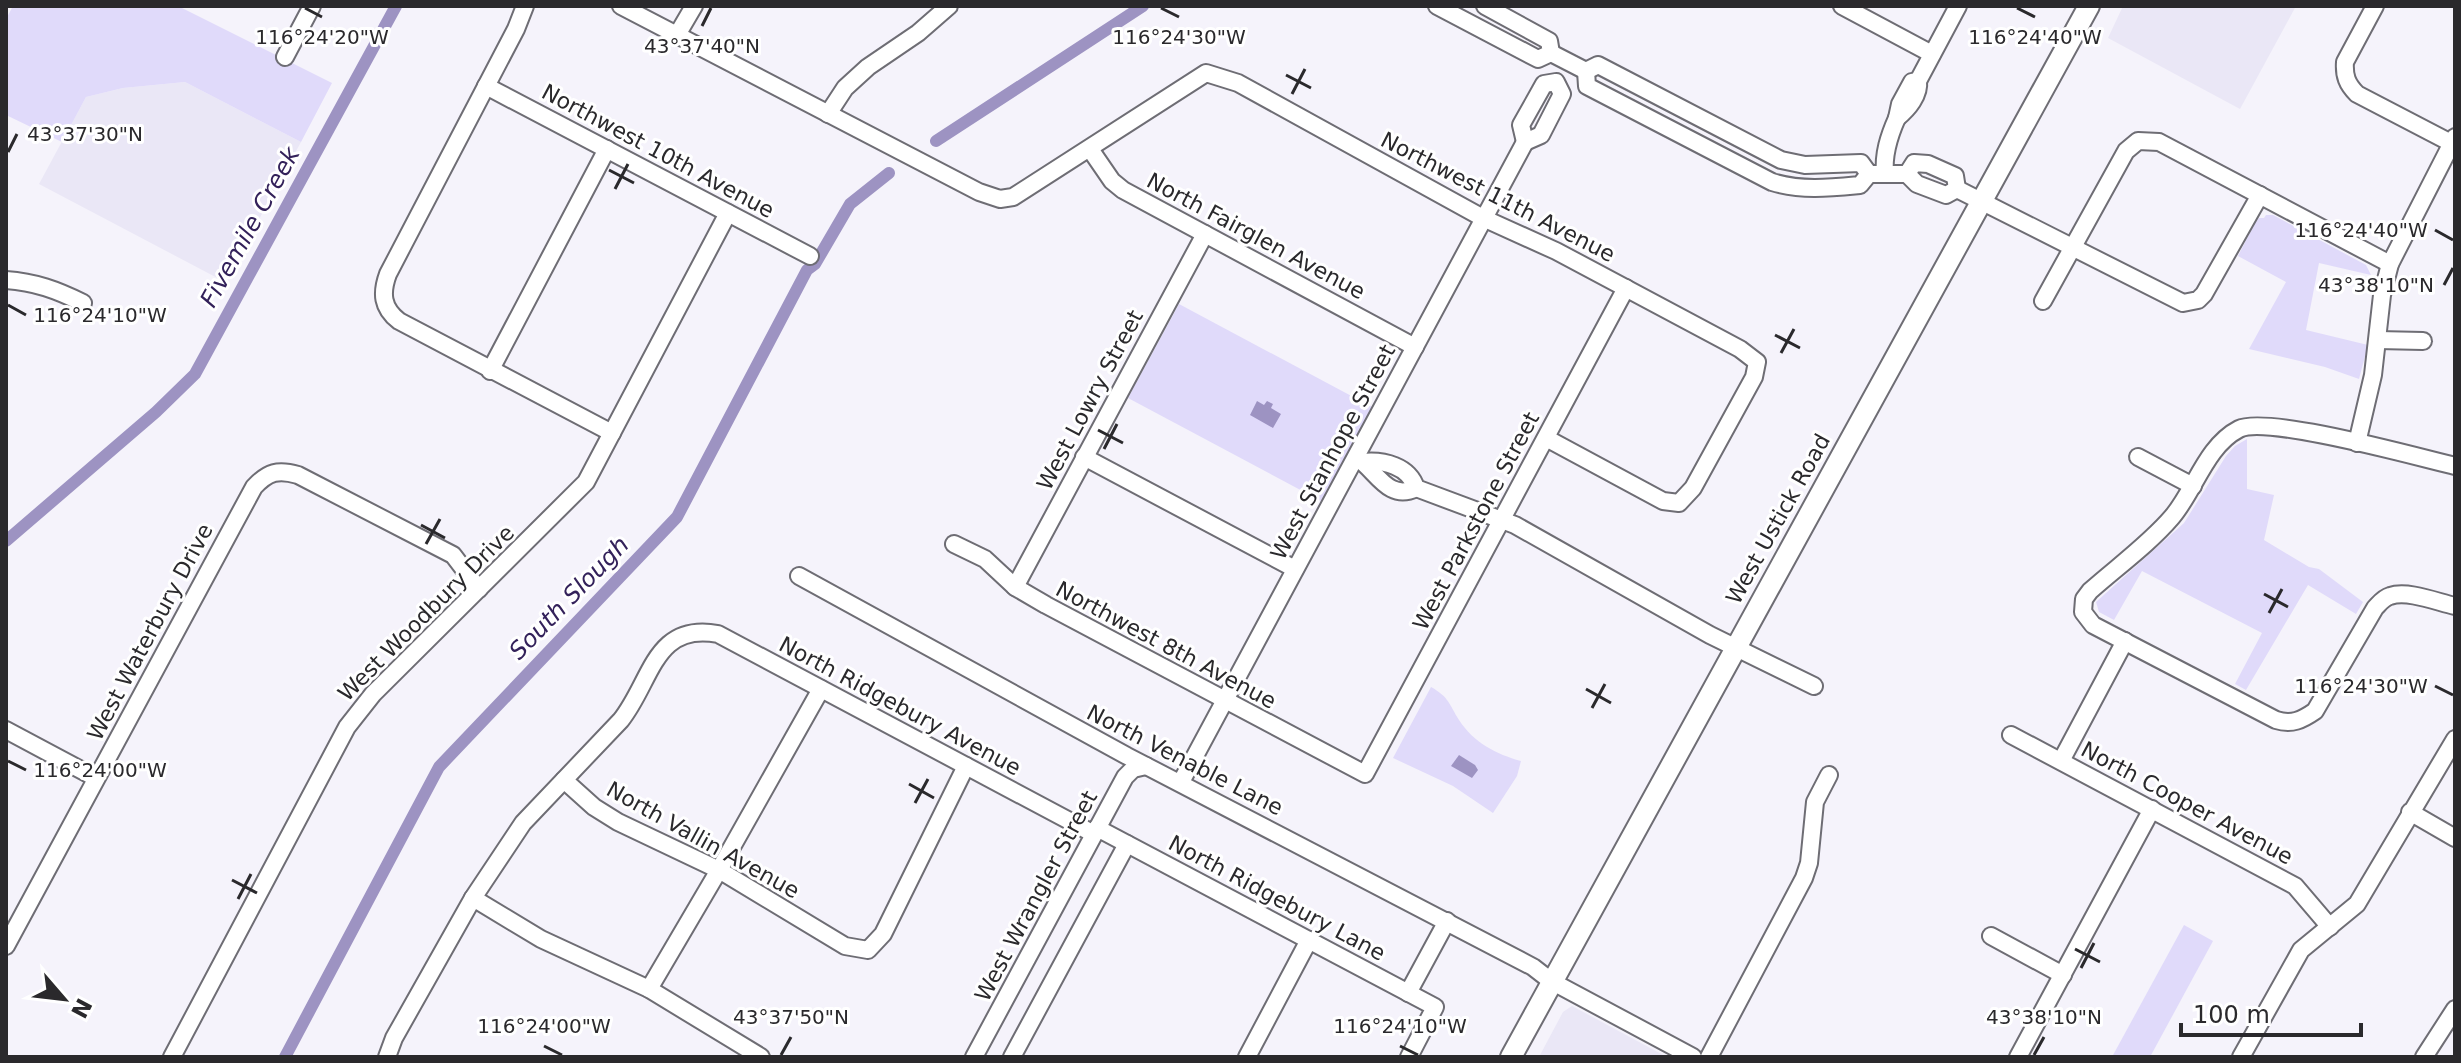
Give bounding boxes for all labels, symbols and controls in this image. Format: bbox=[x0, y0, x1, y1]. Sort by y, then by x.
text: 116°24'20"W bbox=[255, 25, 389, 49]
text: 116°24'30"W bbox=[1112, 25, 1246, 49]
text: 116°24'40"W bbox=[1968, 25, 2102, 49]
text: 43°37'40"N bbox=[644, 34, 760, 58]
street label: Northwest 10th Avenue bbox=[538, 79, 778, 223]
text: 43°37'30"N bbox=[27, 122, 143, 146]
street label: Northwest 11th Avenue bbox=[1377, 127, 1619, 267]
water label: Fivemile Creek bbox=[194, 141, 306, 312]
street label: North Fairglen Avenue bbox=[1143, 168, 1369, 304]
text: 116°24'40"W bbox=[2294, 218, 2428, 242]
text: 43°38'10"N bbox=[2318, 273, 2434, 297]
text: 116°24'10"W bbox=[33, 303, 167, 327]
street label: West Lowry Street bbox=[1032, 305, 1148, 494]
street label: West Stanhope Street bbox=[1266, 340, 1401, 564]
street label: West Parkstone Street bbox=[1408, 407, 1544, 634]
street label: West Ustick Road bbox=[1721, 430, 1835, 608]
street label: West Waterbury Drive bbox=[82, 519, 218, 745]
street label: West Woodbury Drive bbox=[333, 520, 519, 706]
water label: South Slough bbox=[503, 531, 635, 665]
street label: Northwest 8th Avenue bbox=[1052, 576, 1280, 714]
street label: North Ridgebury Avenue bbox=[775, 632, 1025, 780]
text: 116°24'30"W bbox=[2294, 674, 2428, 698]
street label: North Venable Lane bbox=[1083, 700, 1287, 820]
street label: North Cooper Avenue bbox=[2077, 737, 2297, 869]
text: 116°24'00"W bbox=[33, 758, 167, 782]
street label: North Vallin Avenue bbox=[602, 777, 804, 903]
street label: West Wrangler Street bbox=[970, 786, 1102, 1006]
street label: North Ridgebury Lane bbox=[1164, 830, 1390, 966]
north arrow bbox=[24, 959, 104, 1039]
scale bar bbox=[2181, 987, 2361, 1037]
text: N bbox=[66, 994, 97, 1022]
text: 100 m bbox=[2193, 1001, 2270, 1029]
text: 43°37'50"N bbox=[733, 1005, 849, 1029]
text: 43°38'10"N bbox=[1986, 1005, 2102, 1029]
text: 116°24'00"W bbox=[477, 1014, 611, 1038]
text: 116°24'10"W bbox=[1333, 1014, 1467, 1038]

